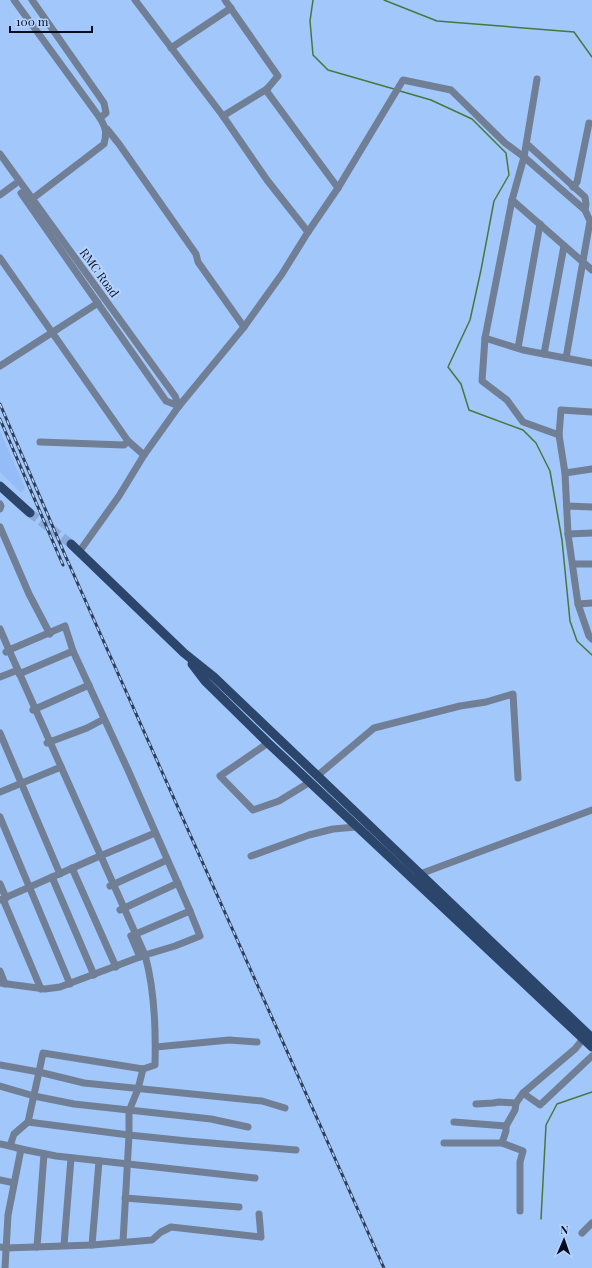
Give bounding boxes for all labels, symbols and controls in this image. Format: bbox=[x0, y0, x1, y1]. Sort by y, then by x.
scale bar bbox=[10, 8, 92, 34]
text: 100 m bbox=[16, 13, 49, 29]
street label: RMC Road bbox=[77, 245, 123, 300]
north arrow bbox=[544, 1220, 584, 1260]
text: N bbox=[560, 1222, 569, 1237]

